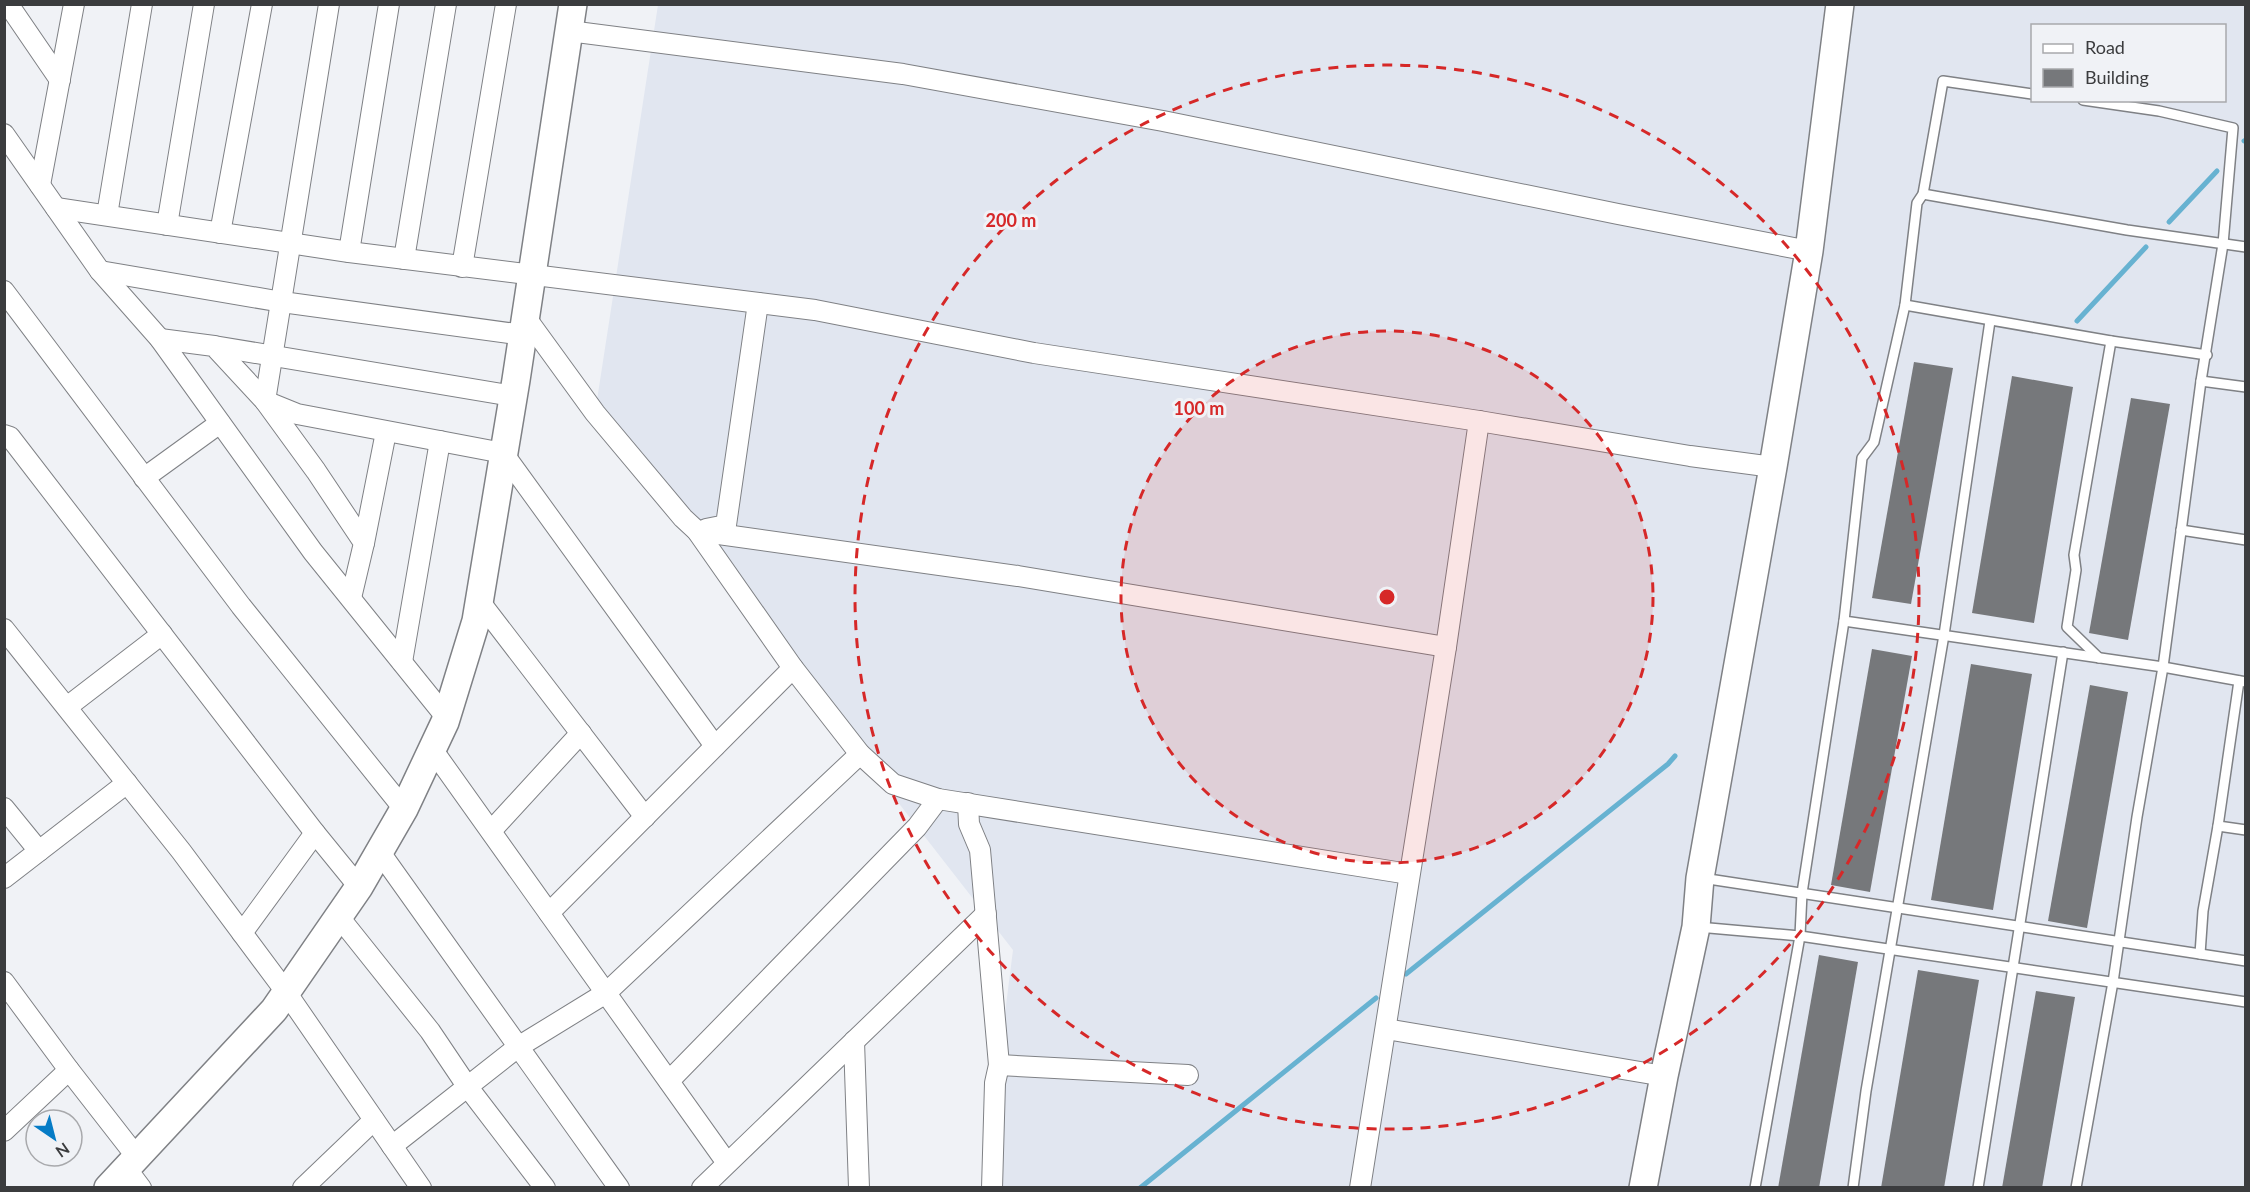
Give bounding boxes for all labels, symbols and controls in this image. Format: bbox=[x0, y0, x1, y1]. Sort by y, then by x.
legend bbox=[2031, 24, 2226, 102]
text: Road bbox=[2085, 36, 2125, 58]
text: Building bbox=[2085, 66, 2149, 88]
text: 200 m bbox=[986, 209, 1036, 231]
text: 100 m bbox=[1174, 397, 1224, 419]
centre of rings bbox=[1377, 587, 1397, 607]
north arrow bbox=[24, 1108, 84, 1168]
text: N bbox=[52, 1139, 73, 1162]

